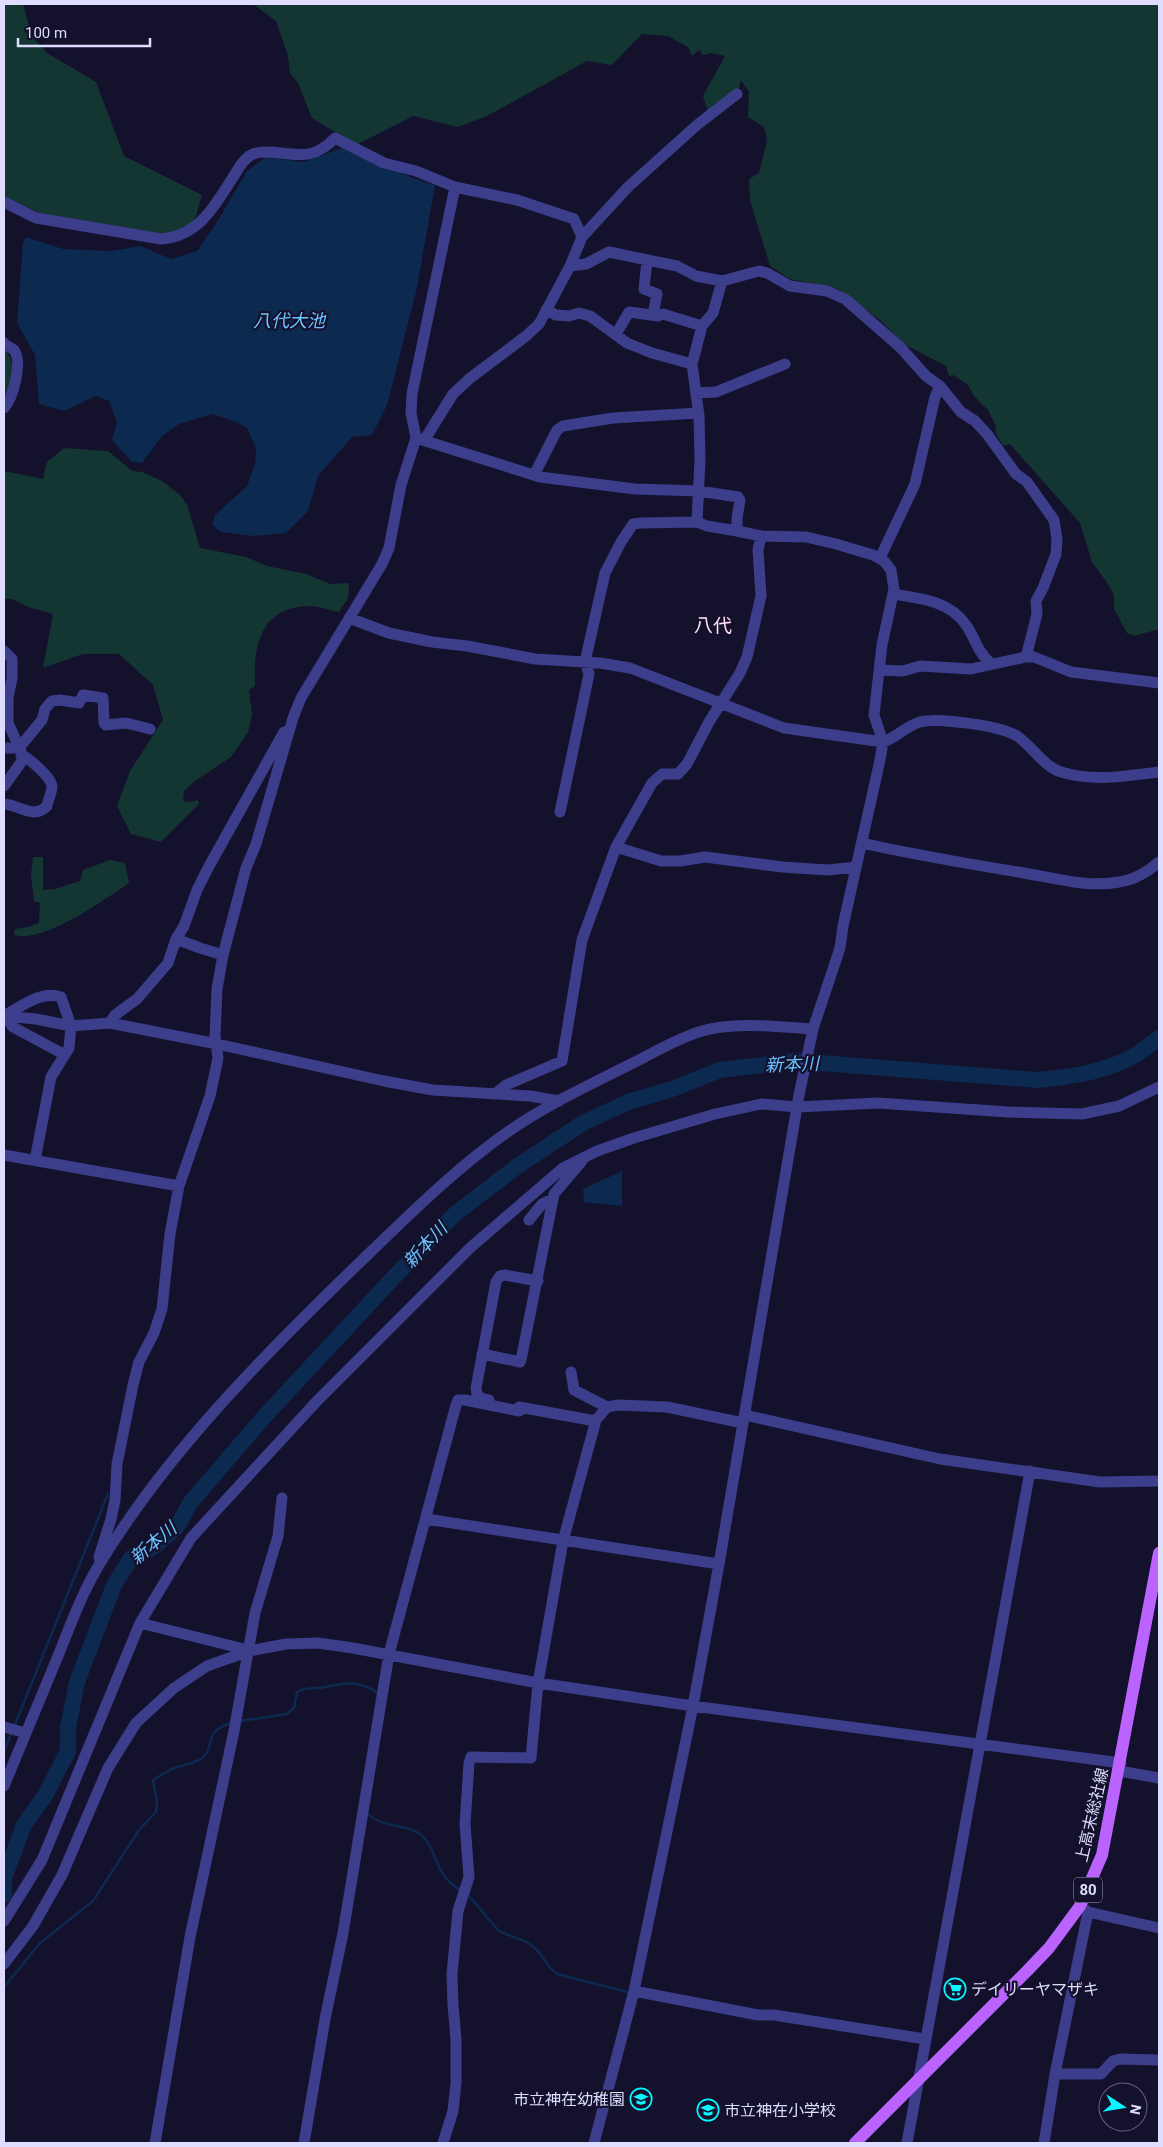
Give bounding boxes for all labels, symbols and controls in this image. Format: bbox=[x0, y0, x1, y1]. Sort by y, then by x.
scale bar bbox=[18, 15, 150, 47]
text: 100 m bbox=[25, 24, 67, 42]
water label: 八代大池 bbox=[253, 310, 327, 331]
district label: 八代 bbox=[694, 614, 732, 637]
water label: 新本川 bbox=[765, 1052, 821, 1075]
water label: 新本川 bbox=[399, 1217, 452, 1272]
water label: 新本川 bbox=[126, 1516, 182, 1568]
street label: 上高末総社線 bbox=[1072, 1766, 1112, 1864]
road number: 80 bbox=[1074, 1878, 1102, 1902]
supermarket icon: デイリーヤマザキ bbox=[943, 1977, 967, 2001]
place label: デイリーヤマザキ bbox=[971, 1980, 1099, 1999]
north arrow bbox=[1098, 2082, 1148, 2132]
school or university icon: 市立神在幼稚園 bbox=[629, 2087, 653, 2111]
place label: 市立神在幼稚園 bbox=[513, 2090, 625, 2109]
school or university icon: 市立神在小学校 bbox=[696, 2098, 720, 2122]
place label: 市立神在小学校 bbox=[724, 2101, 836, 2120]
text: N bbox=[1127, 2103, 1145, 2116]

